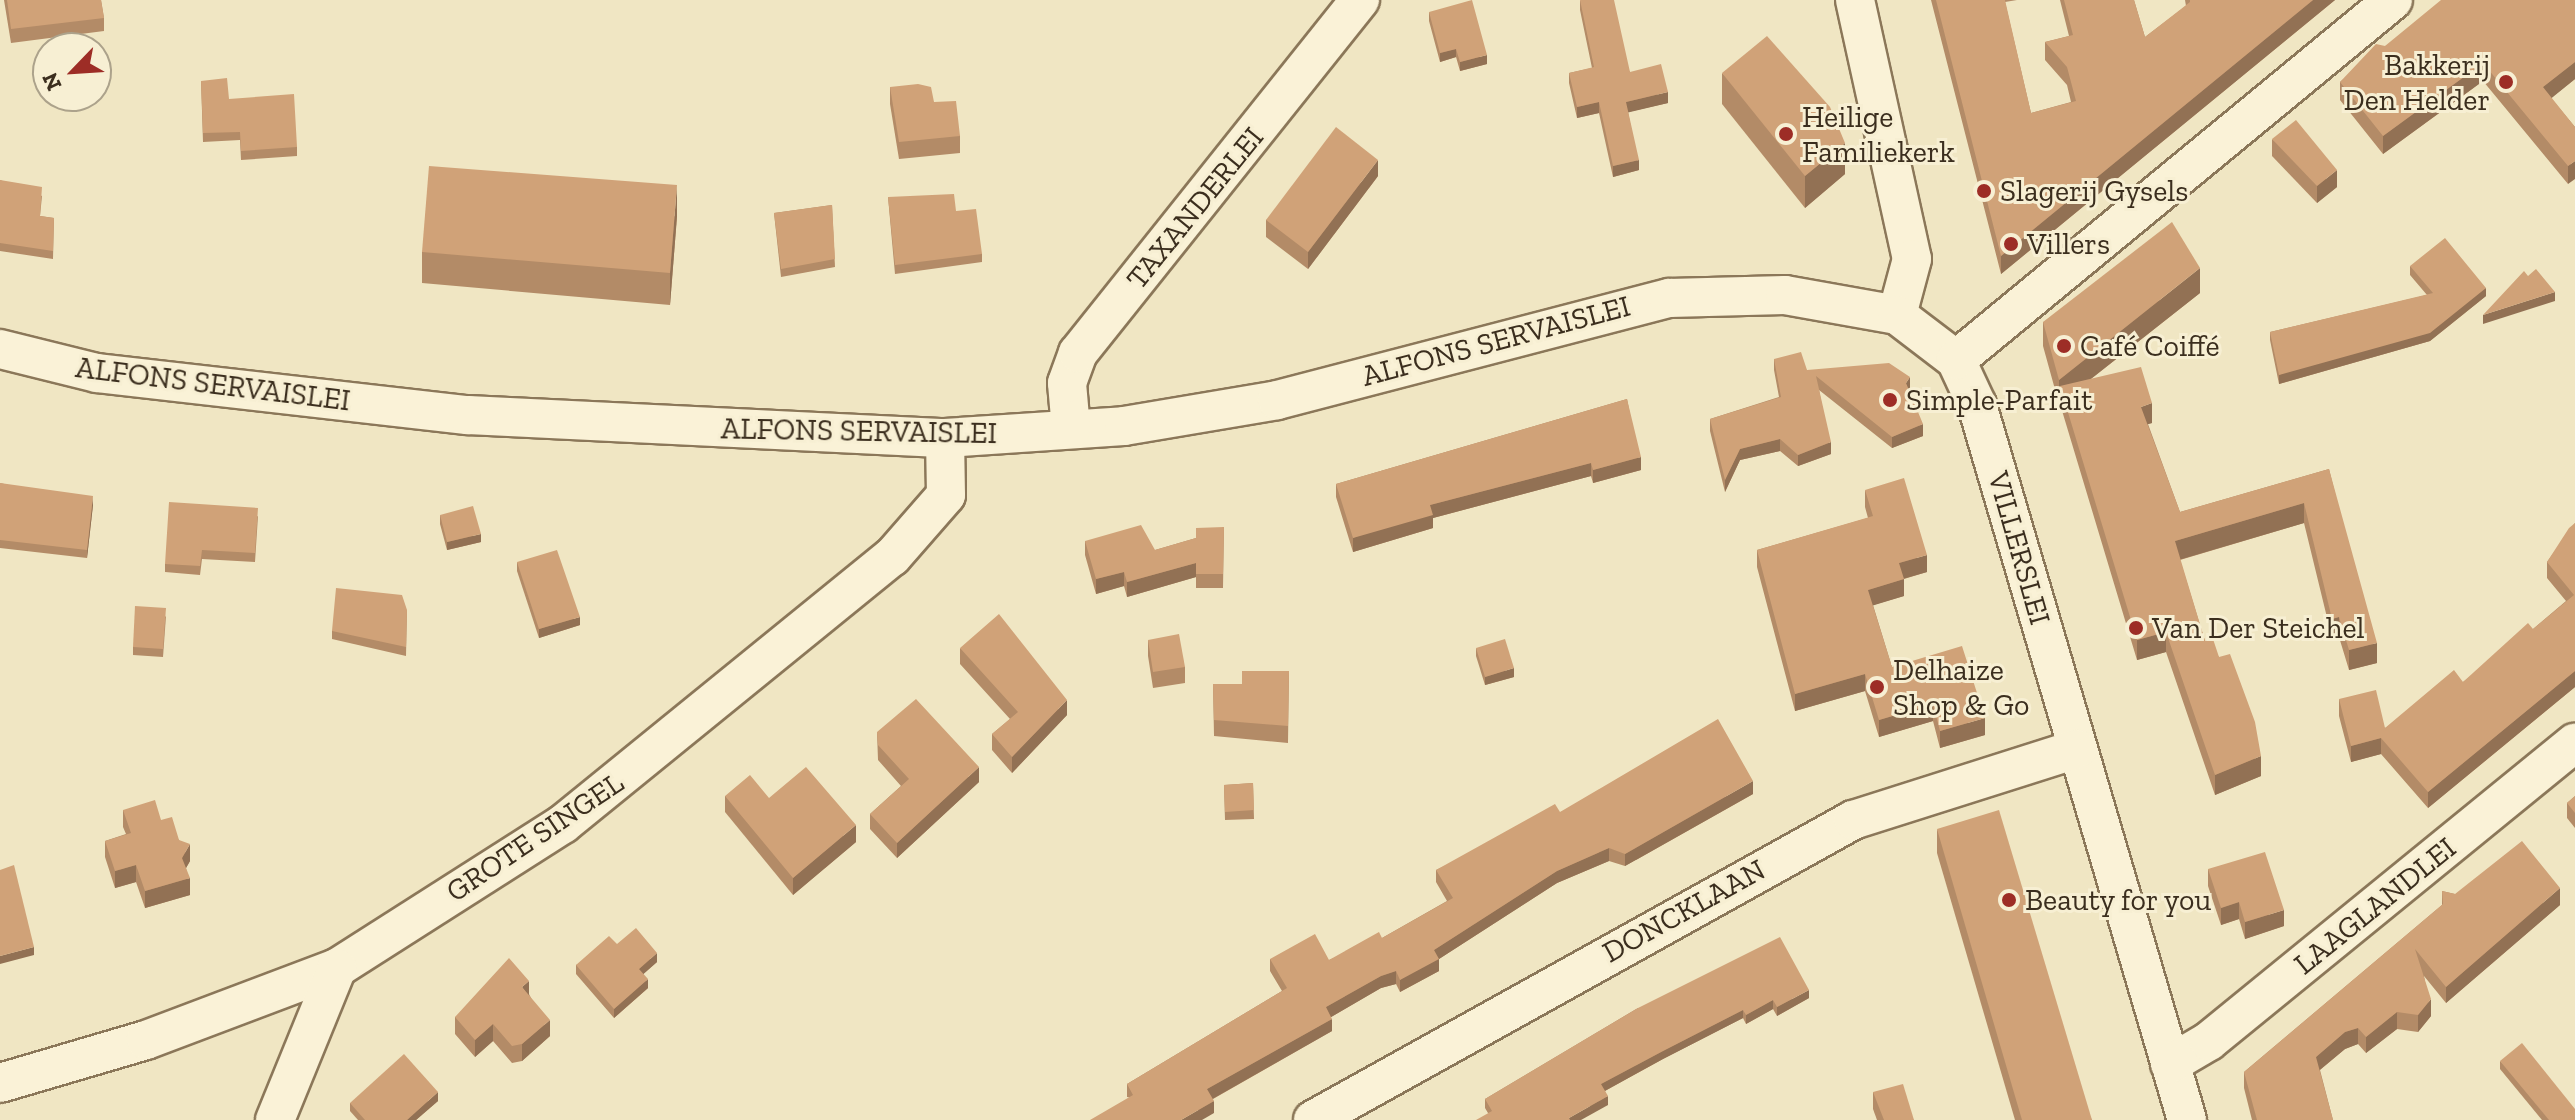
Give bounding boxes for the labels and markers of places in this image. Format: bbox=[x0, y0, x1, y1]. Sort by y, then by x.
place label: Bakkerij Den Helder bbox=[2344, 47, 2490, 118]
marker: Bakkerij Den Helder bbox=[2497, 73, 2515, 91]
place label: Heilige Familiekerk bbox=[1802, 99, 1955, 170]
marker: Heilige Familiekerk bbox=[1777, 125, 1795, 143]
place label: Slagerij Gysels bbox=[2000, 173, 2188, 209]
marker: Slagerij Gysels bbox=[1975, 182, 1993, 200]
place label: Villers bbox=[2027, 226, 2110, 262]
marker: Villers bbox=[2002, 235, 2020, 253]
place label: Café Coiffé bbox=[2080, 328, 2220, 364]
marker: Café Coiffé bbox=[2055, 337, 2073, 355]
place label: Simple-Parfait bbox=[1906, 382, 2092, 418]
marker: Simple-Parfait bbox=[1881, 391, 1899, 409]
place label: Van Der Steichel bbox=[2152, 610, 2365, 646]
marker: Van Der Steichel bbox=[2127, 619, 2145, 637]
place label: Delhaize Shop & Go bbox=[1893, 652, 2029, 722]
marker: Delhaize Shop & Go bbox=[1868, 678, 1886, 696]
place label: Beauty for you bbox=[2025, 882, 2213, 918]
marker: Beauty for you bbox=[2000, 891, 2018, 909]

